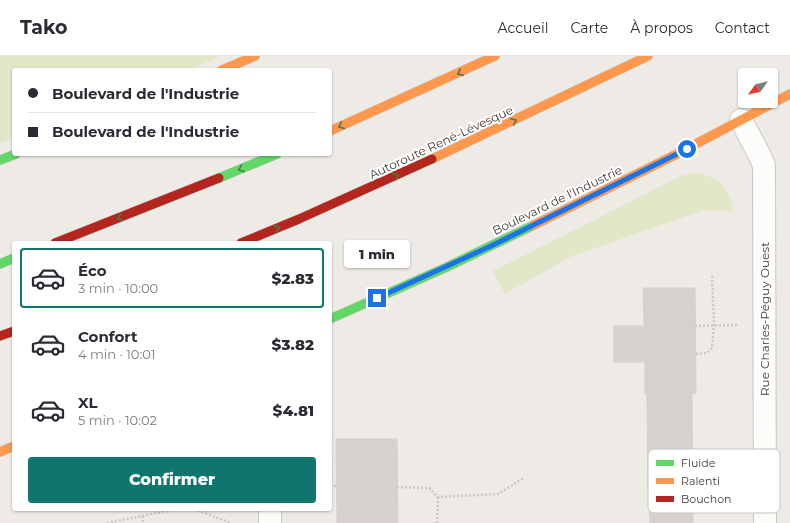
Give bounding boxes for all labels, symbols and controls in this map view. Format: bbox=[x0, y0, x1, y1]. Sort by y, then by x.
text: Tako bbox=[20, 16, 67, 39]
text: Accueil bbox=[498, 19, 549, 37]
text: Carte bbox=[571, 19, 608, 37]
text: À propos bbox=[630, 19, 693, 37]
text: Contact bbox=[715, 19, 770, 37]
one-way arrow bbox=[457, 68, 464, 76]
north arrow bbox=[738, 68, 778, 108]
map controls bbox=[738, 68, 778, 108]
text: Boulevard de l'Industrie bbox=[52, 84, 239, 103]
street label: Autoroute René-Lévesque bbox=[367, 102, 515, 182]
one-way arrow bbox=[510, 118, 518, 126]
one-way arrow bbox=[338, 121, 346, 129]
text: Boulevard de l'Industrie bbox=[52, 122, 239, 141]
route start bbox=[678, 140, 696, 158]
street label: Boulevard de l'Industrie bbox=[490, 162, 624, 238]
one-way arrow bbox=[237, 164, 245, 172]
one-way arrow bbox=[393, 172, 400, 180]
one-way arrow bbox=[117, 213, 124, 221]
one-way arrow bbox=[273, 225, 281, 233]
callout: 1 min bbox=[344, 240, 410, 268]
street label: Rue Charles-Péguy Ouest bbox=[757, 242, 772, 396]
text: 1 min bbox=[359, 246, 395, 262]
icon: car bbox=[30, 260, 66, 296]
text: Éco bbox=[78, 261, 107, 280]
text: $2.83 bbox=[272, 269, 314, 288]
text: 3 min · 10:00 bbox=[78, 280, 158, 296]
route end bbox=[368, 289, 386, 307]
icon: car bbox=[30, 326, 66, 362]
text: Confort bbox=[78, 327, 138, 346]
text: $3.82 bbox=[272, 335, 314, 354]
text: 4 min · 10:01 bbox=[78, 346, 156, 362]
icon: car bbox=[30, 392, 66, 428]
text: XL bbox=[78, 393, 97, 412]
text: $4.81 bbox=[273, 401, 314, 420]
text: 5 min · 10:02 bbox=[78, 412, 157, 428]
legend bbox=[648, 449, 780, 513]
text: Fluide bbox=[681, 456, 716, 470]
button: Confirmer bbox=[28, 457, 316, 503]
text: Ralenti bbox=[681, 474, 720, 488]
text: Bouchon bbox=[681, 492, 731, 506]

